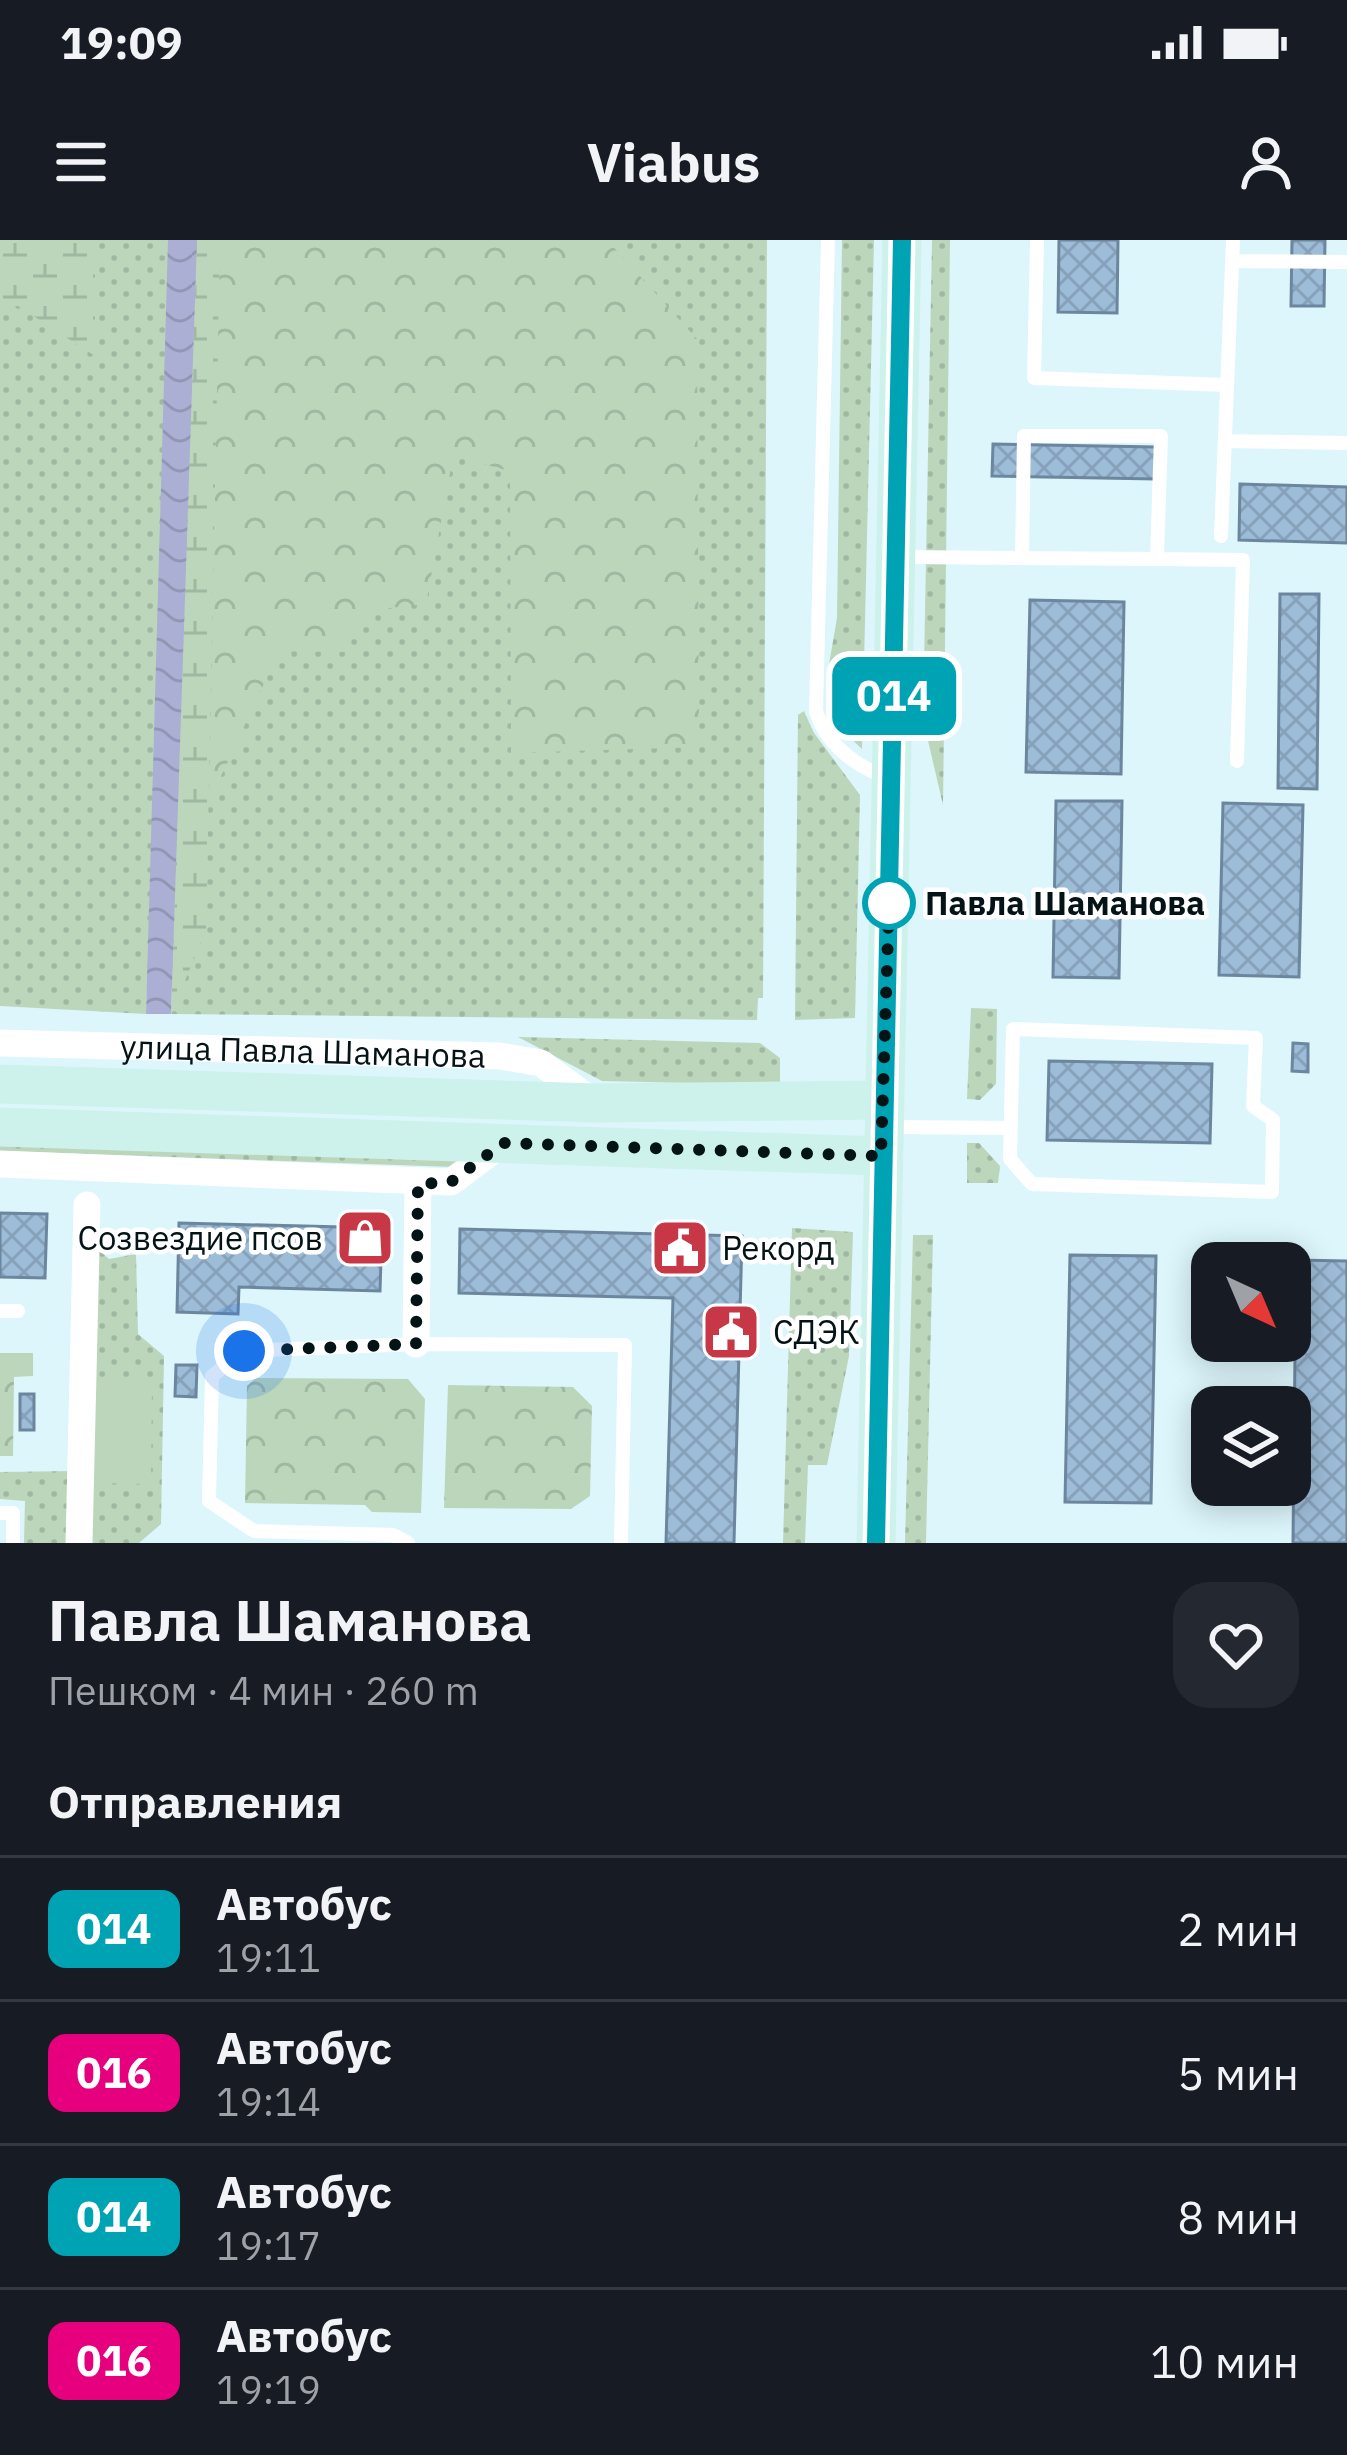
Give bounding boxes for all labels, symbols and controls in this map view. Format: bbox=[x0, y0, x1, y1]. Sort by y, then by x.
text: 19:09 bbox=[60, 13, 183, 71]
text: Viabus bbox=[587, 127, 760, 197]
icon: menu bbox=[48, 129, 114, 195]
icon: person bbox=[1233, 129, 1299, 195]
line badge: 014 bbox=[825, 657, 963, 735]
text: 014 bbox=[856, 668, 932, 723]
marker: Павла Шаманова bbox=[864, 878, 914, 928]
place label: Павла Шаманова bbox=[925, 881, 1205, 924]
street label: улица Павла Шаманова bbox=[120, 1024, 486, 1077]
shop icon: Созвездие псов bbox=[334, 1207, 396, 1269]
place label: Созвездие псов bbox=[77, 1216, 323, 1259]
public building icon: Рекорд bbox=[649, 1217, 711, 1279]
place label: Рекорд bbox=[722, 1226, 834, 1269]
north arrow bbox=[1191, 1242, 1311, 1362]
map controls bbox=[1191, 1242, 1311, 1506]
public building icon: СДЭК bbox=[700, 1301, 762, 1363]
place label: СДЭК bbox=[773, 1310, 860, 1353]
your location bbox=[214, 1321, 274, 1381]
button: layers bbox=[1191, 1386, 1311, 1506]
button: heart bbox=[1173, 1582, 1299, 1708]
text: Павла Шаманова bbox=[48, 1583, 532, 1657]
text: Пешком · 4 мин · 260 m bbox=[48, 1665, 479, 1716]
text: Отправления bbox=[48, 1772, 342, 1830]
text: Автобус bbox=[216, 1874, 392, 1932]
text: 2 мин bbox=[1177, 1900, 1299, 1958]
text: 014 bbox=[76, 1901, 152, 1956]
text: 19:11 bbox=[216, 1932, 321, 1983]
text: Автобус bbox=[216, 2018, 392, 2076]
text: 5 мин bbox=[1177, 2044, 1299, 2102]
text: 016 bbox=[76, 2045, 152, 2100]
text: 19:14 bbox=[216, 2076, 321, 2127]
text: Автобус bbox=[216, 2162, 392, 2220]
text: 8 мин bbox=[1177, 2188, 1299, 2246]
text: 014 bbox=[76, 2189, 152, 2244]
text: 19:17 bbox=[216, 2220, 321, 2271]
text: Автобус bbox=[216, 2306, 392, 2364]
text: 10 мин bbox=[1150, 2332, 1299, 2390]
text: 016 bbox=[76, 2333, 152, 2388]
text: 19:19 bbox=[216, 2364, 321, 2415]

